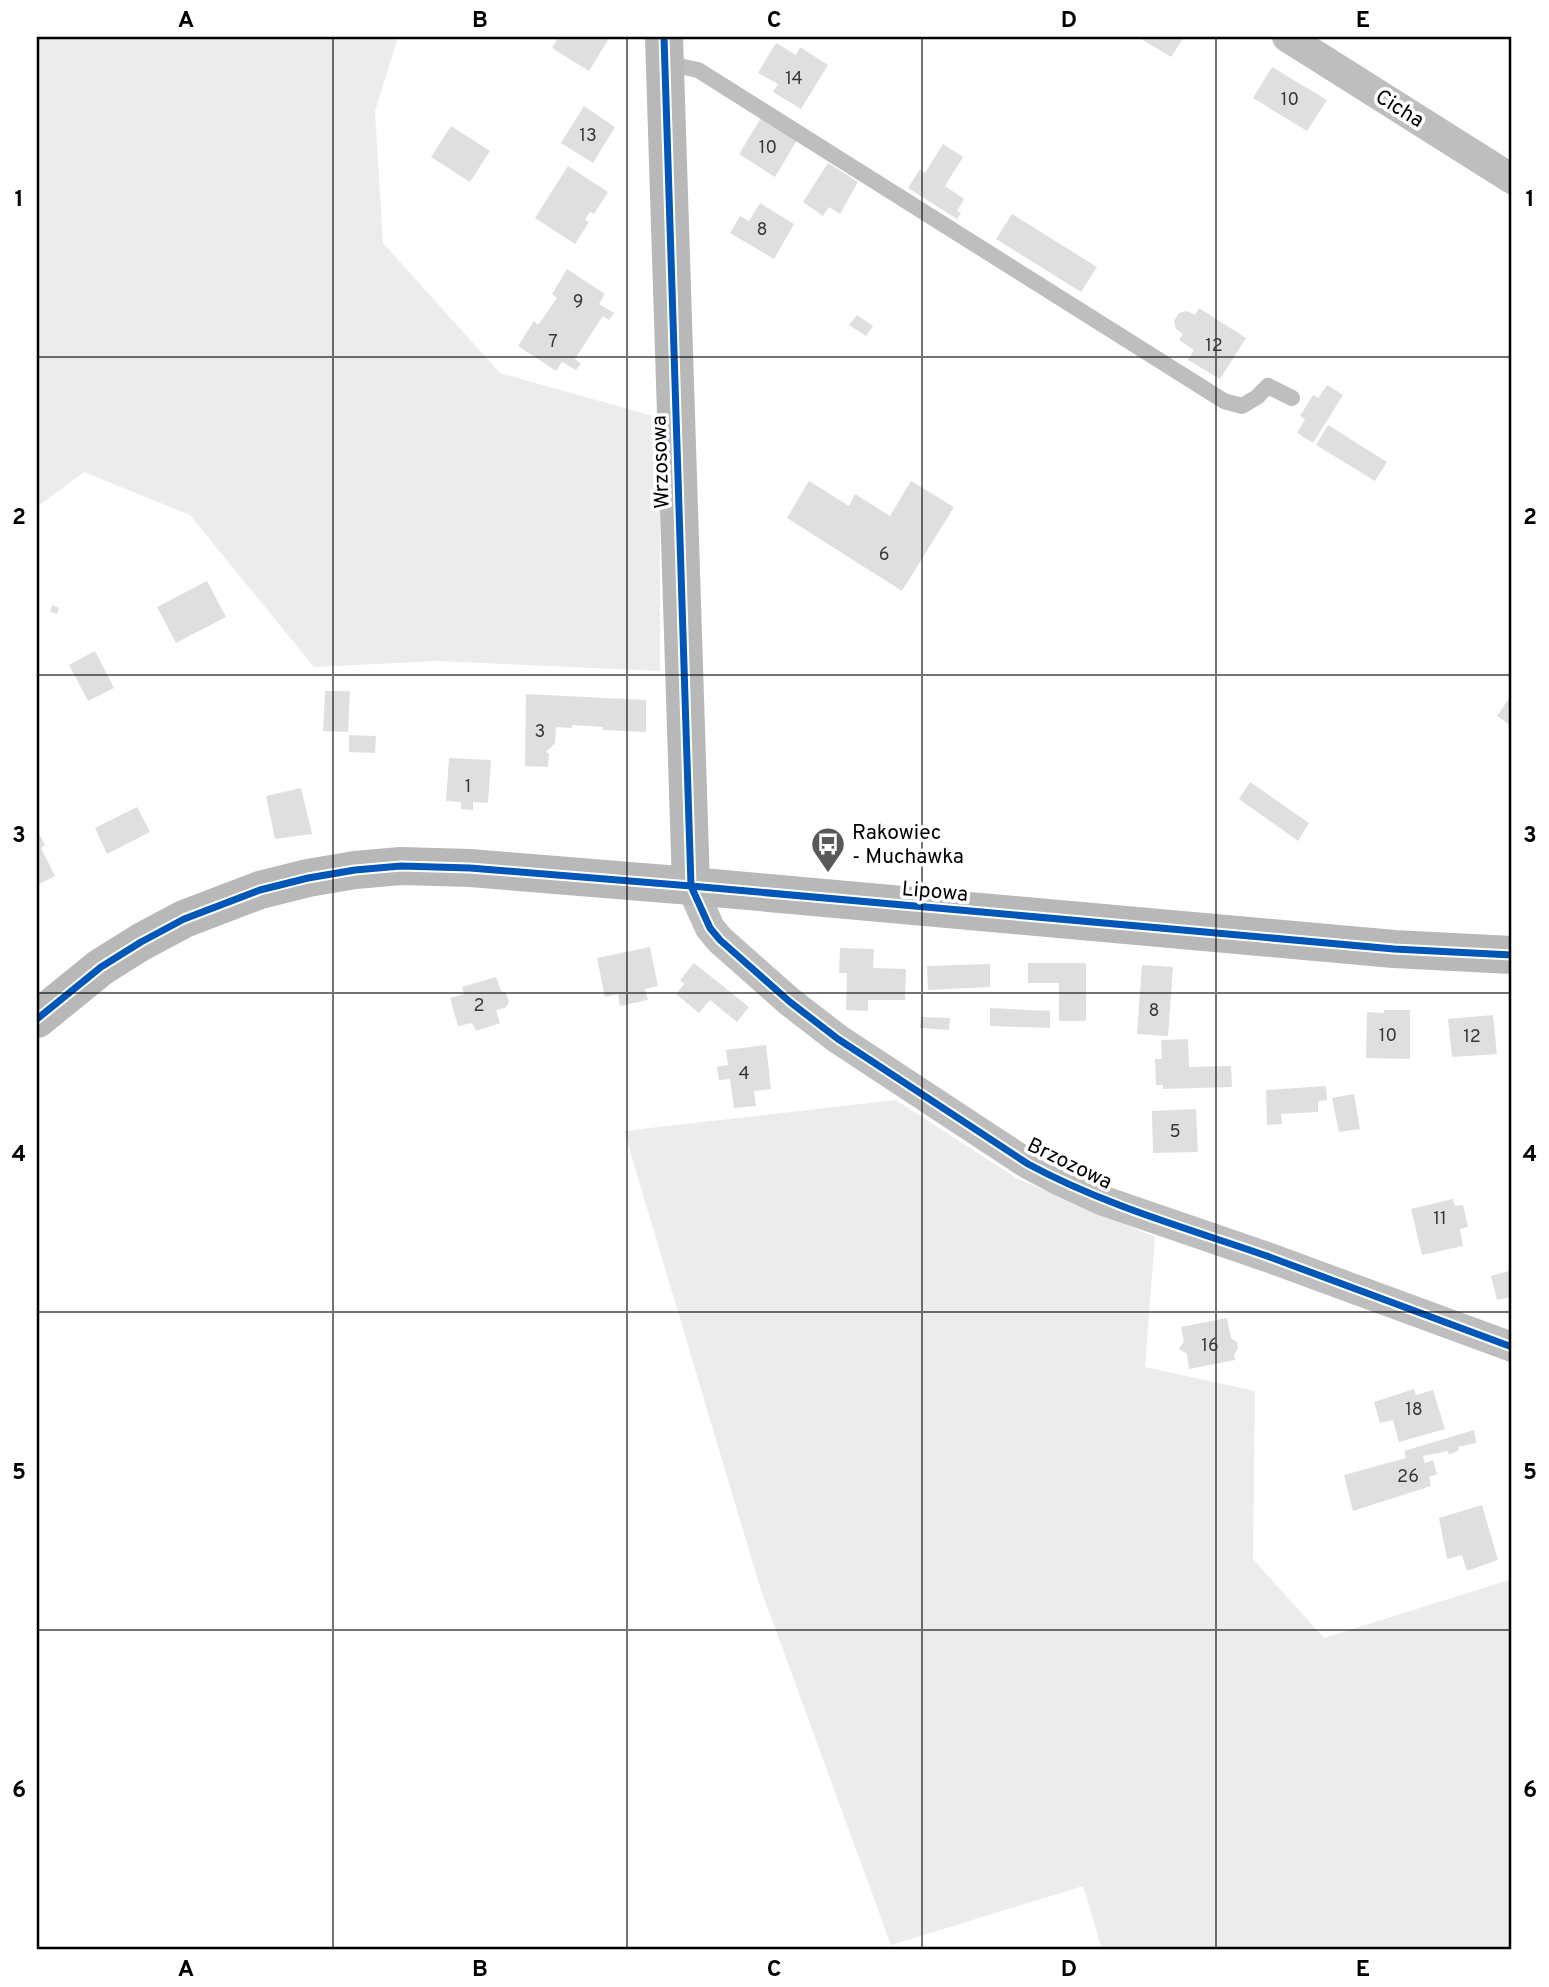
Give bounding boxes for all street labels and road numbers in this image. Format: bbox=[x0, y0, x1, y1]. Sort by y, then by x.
street label: Cicha bbox=[1370, 84, 1429, 135]
street label: Wrzosowa bbox=[646, 415, 677, 509]
street label: Lipowa bbox=[900, 876, 969, 909]
street label: Brzozowa bbox=[1022, 1132, 1116, 1197]

